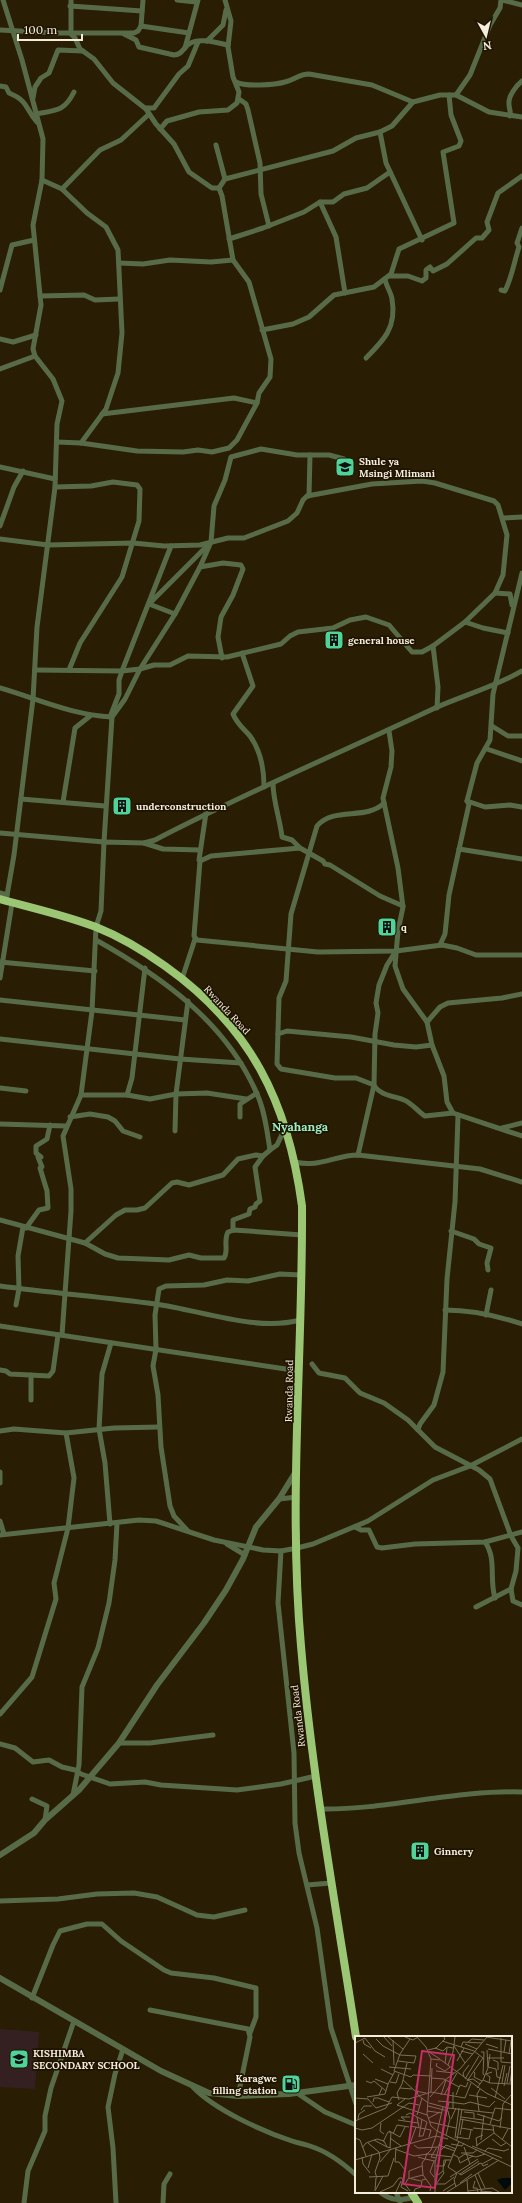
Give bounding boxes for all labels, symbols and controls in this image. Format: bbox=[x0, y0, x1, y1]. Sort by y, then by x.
scale bar bbox=[18, 16, 82, 42]
north arrow bbox=[466, 16, 506, 56]
text: 100 m bbox=[24, 22, 57, 37]
text: N bbox=[482, 38, 493, 53]
place label: Shule ya Msingi Mlimani bbox=[359, 455, 436, 480]
school or university icon: Shule ya Msingi Mlimani bbox=[334, 456, 356, 478]
building icon: general house bbox=[323, 629, 345, 651]
place label: general house bbox=[348, 634, 415, 647]
building icon: underconstruction bbox=[111, 795, 133, 817]
place label: underconstruction bbox=[136, 800, 227, 813]
building icon: q bbox=[376, 916, 398, 938]
place label: q bbox=[401, 921, 407, 934]
street label: Rwanda Road bbox=[201, 983, 253, 1037]
district label: Nyahanga bbox=[272, 1119, 329, 1134]
street label: Rwanda Road bbox=[282, 1360, 296, 1422]
street label: Rwanda Road bbox=[288, 1684, 308, 1748]
building icon: Ginnery bbox=[409, 1840, 431, 1862]
place label: Ginnery bbox=[434, 1845, 474, 1858]
inset map bbox=[355, 2036, 512, 2193]
place label: KISHIMBA SECONDARY SCHOOL bbox=[33, 2047, 140, 2072]
school or university icon: KISHIMBA SECONDARY SCHOOL bbox=[8, 2048, 30, 2070]
place label: Karagwe filling station bbox=[213, 2072, 278, 2097]
fuel station icon: Karagwe filling station bbox=[280, 2073, 302, 2095]

